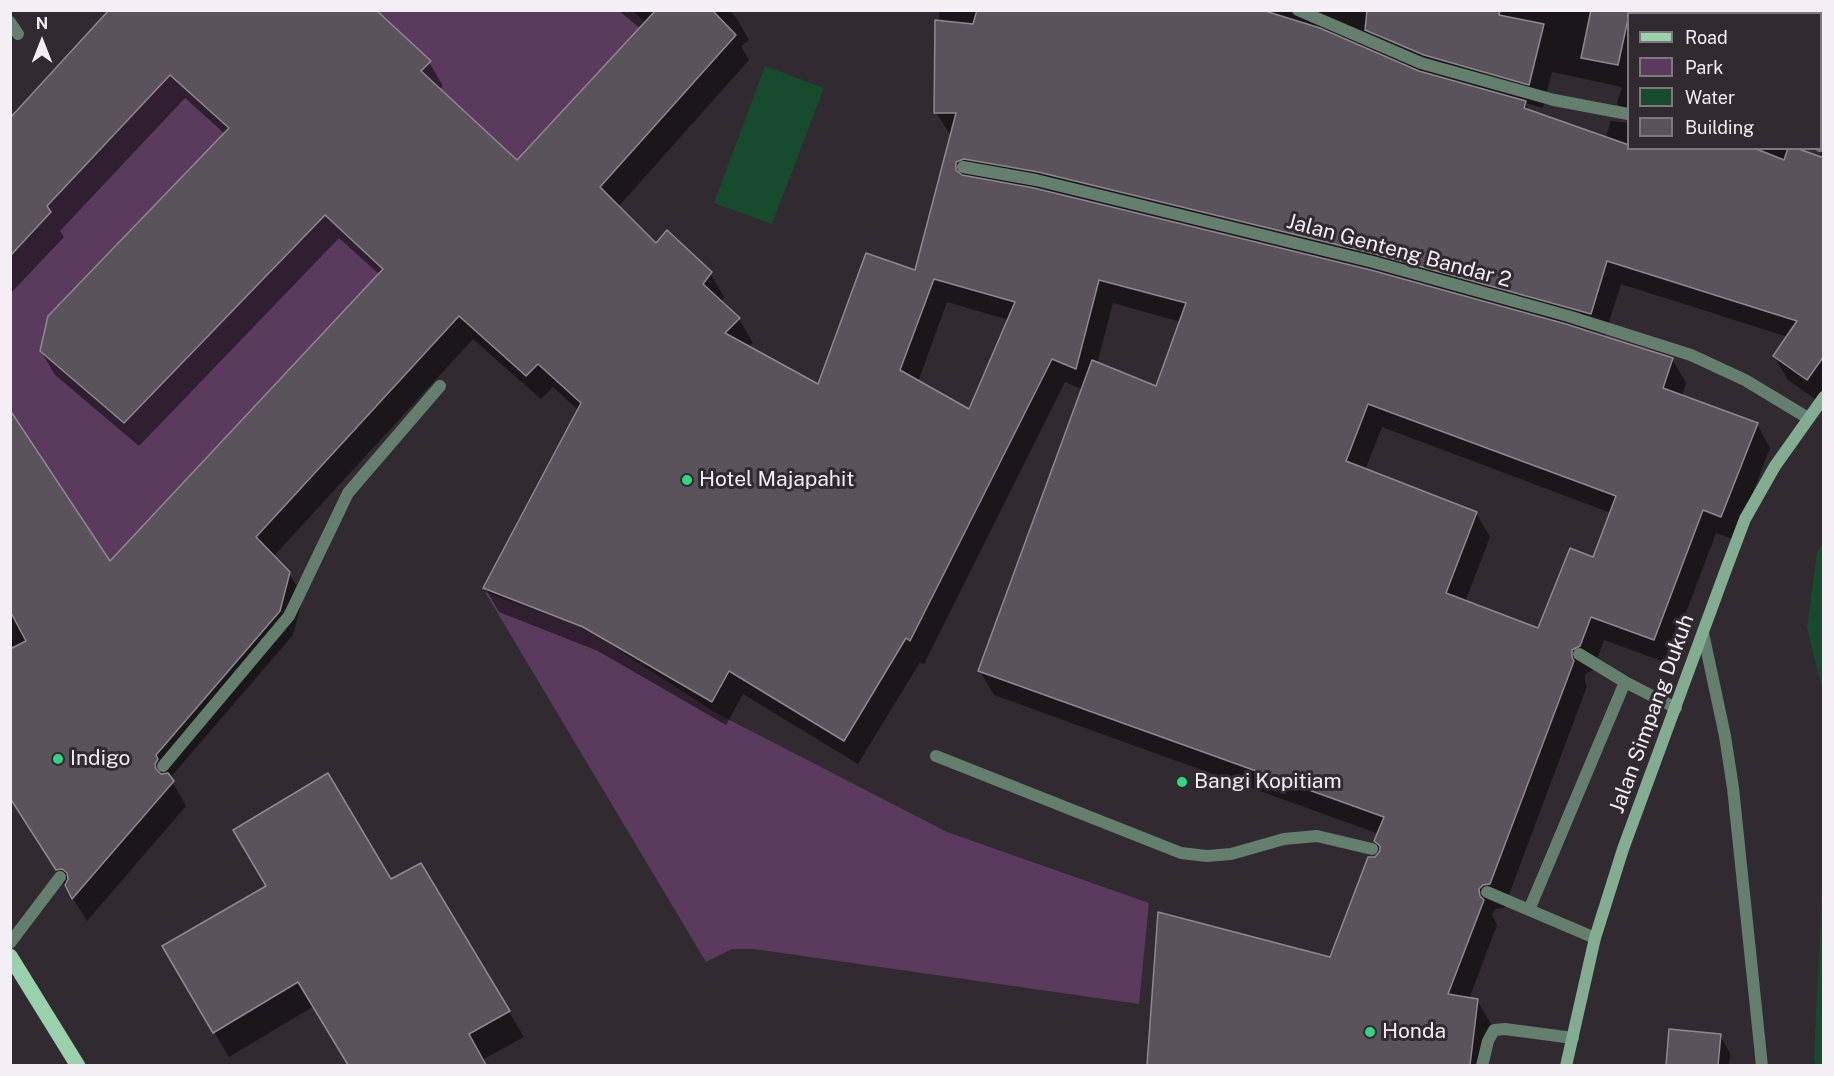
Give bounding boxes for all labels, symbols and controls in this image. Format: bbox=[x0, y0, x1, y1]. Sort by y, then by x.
north arrow bbox=[12, 12, 72, 72]
legend bbox=[1627, 12, 1822, 150]
text: N bbox=[36, 14, 48, 33]
text: Road bbox=[1685, 27, 1728, 48]
text: Park bbox=[1685, 57, 1723, 78]
text: Water bbox=[1685, 87, 1735, 108]
text: Building bbox=[1685, 117, 1754, 138]
street label: Jalan Genteng Bandar 2 bbox=[1284, 209, 1514, 293]
place label: Hotel Majapahit bbox=[699, 467, 854, 493]
marker: Hotel Majapahit bbox=[680, 473, 694, 487]
street label: Jalan Simpang Dukuh bbox=[1604, 611, 1700, 817]
place label: Indigo bbox=[70, 746, 130, 772]
marker: Indigo bbox=[51, 752, 65, 766]
place label: Bangi Kopitiam bbox=[1194, 769, 1342, 795]
marker: Bangi Kopitiam bbox=[1175, 775, 1189, 789]
place label: Honda bbox=[1382, 1019, 1446, 1045]
marker: Honda bbox=[1363, 1025, 1377, 1039]

